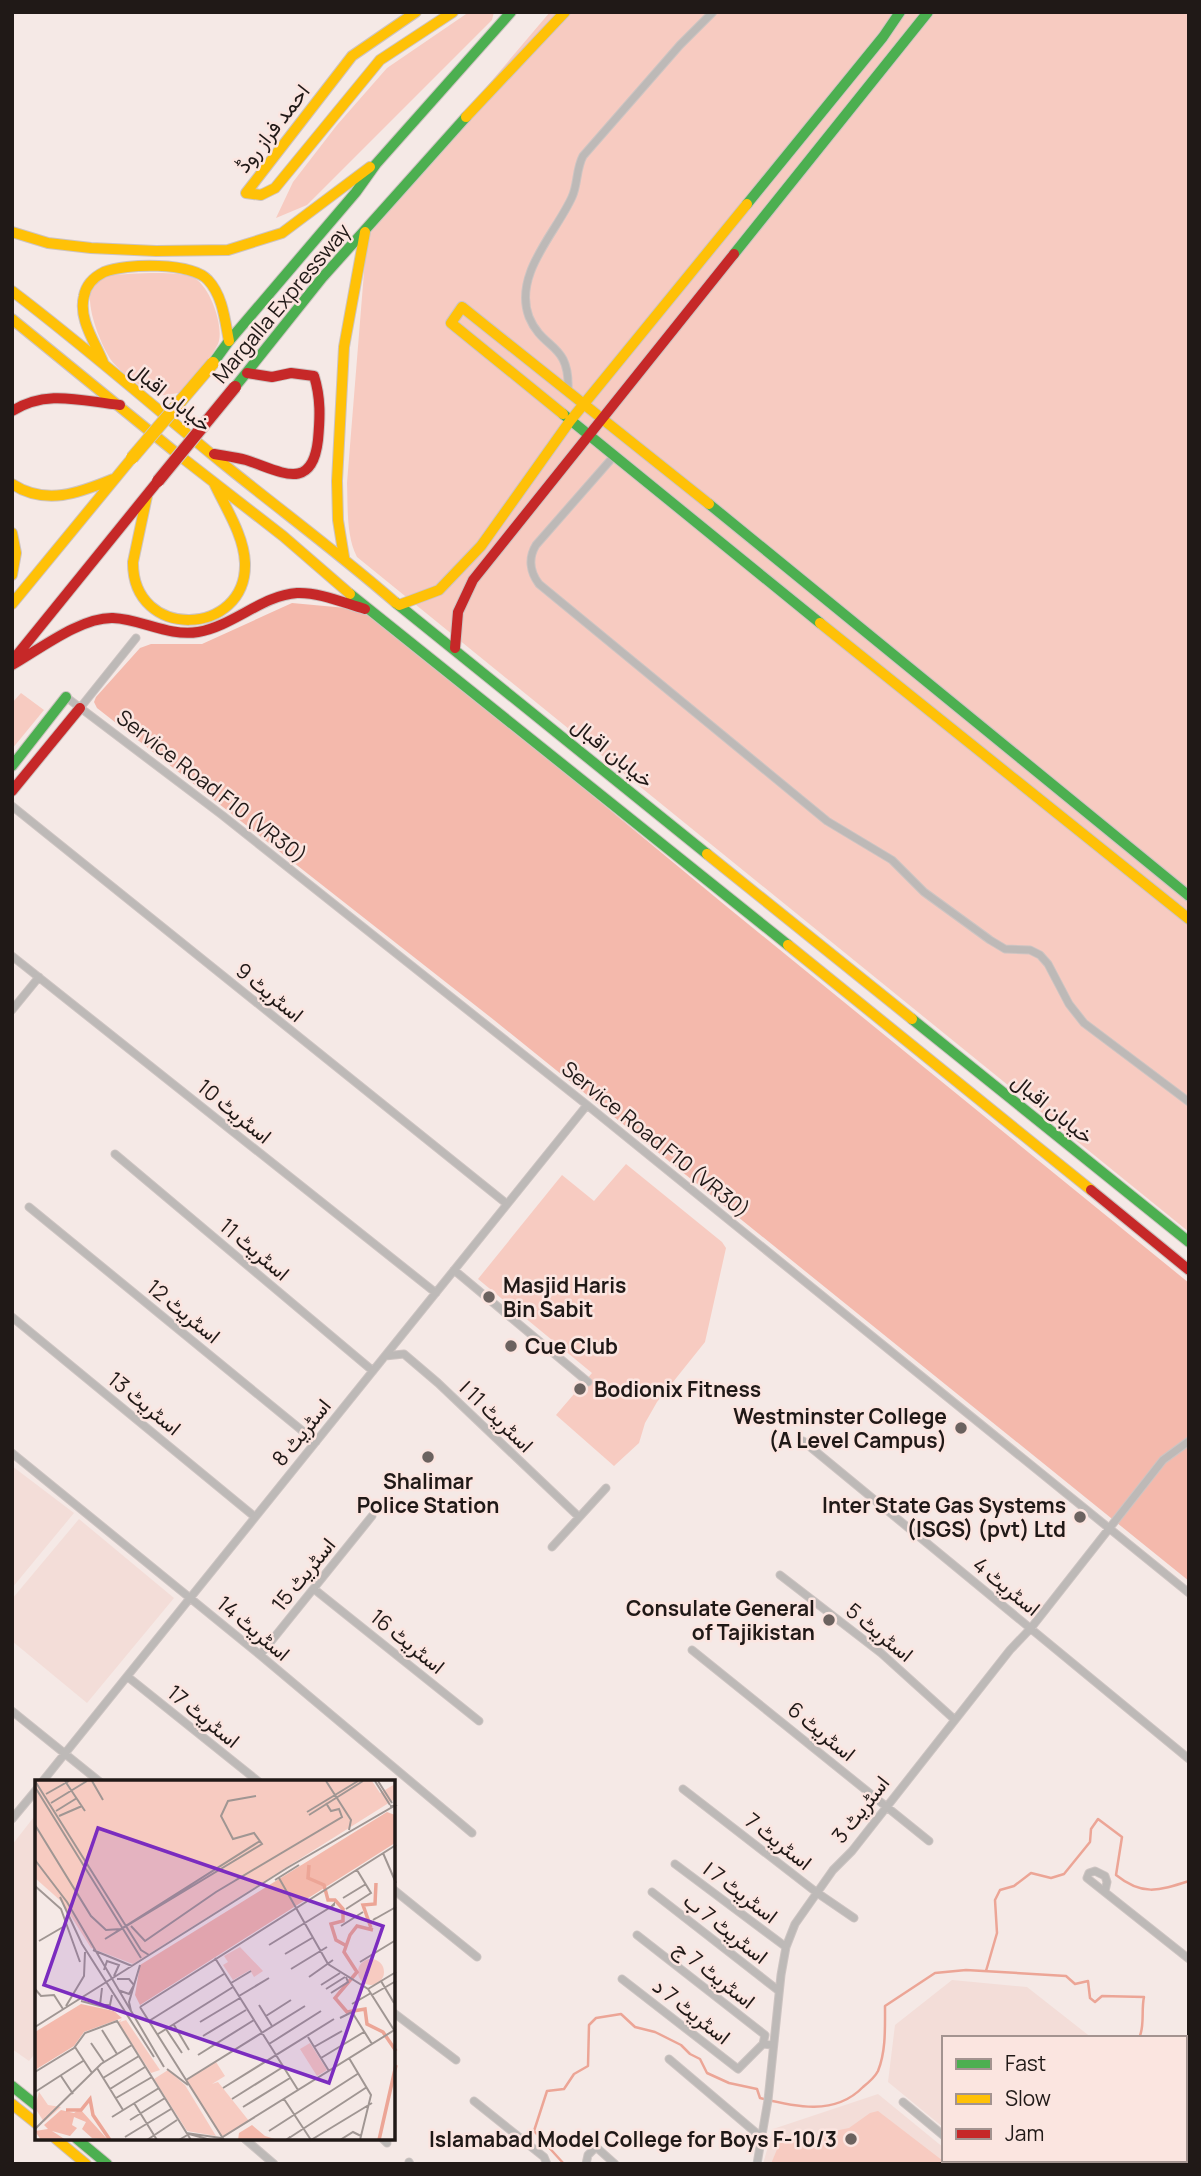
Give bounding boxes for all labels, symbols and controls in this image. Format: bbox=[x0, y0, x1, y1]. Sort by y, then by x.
street label: احمد فراز روڈ bbox=[229, 78, 315, 178]
street label: Margalla Expressway bbox=[206, 217, 356, 389]
street label: خیابان اقبال bbox=[124, 354, 218, 438]
street label: Service Road F10 (VR30) bbox=[111, 703, 313, 869]
street label: خیابان اقبال bbox=[566, 710, 660, 794]
street label: اسٹریٹ 9 bbox=[230, 956, 310, 1028]
street label: Service Road F10 (VR30) bbox=[556, 1054, 756, 1224]
street label: خیابان اقبال bbox=[1006, 1066, 1100, 1150]
street label: اسٹریٹ 10 bbox=[192, 1072, 278, 1150]
street label: اسٹریٹ 11 bbox=[214, 1212, 296, 1286]
place label: Masjid Haris Bin Sabit bbox=[503, 1271, 626, 1323]
street label: اسٹریٹ 12 bbox=[141, 1273, 227, 1349]
marker: Masjid Haris Bin Sabit bbox=[481, 1289, 497, 1305]
place label: Cue Club bbox=[525, 1332, 618, 1360]
marker: Cue Club bbox=[503, 1338, 519, 1354]
street label: اسٹریٹ 13 bbox=[102, 1365, 188, 1441]
street label: اسٹریٹ 11 ا bbox=[454, 1374, 540, 1458]
place label: Bodionix Fitness bbox=[594, 1375, 761, 1403]
marker: Bodionix Fitness bbox=[572, 1381, 588, 1397]
street label: اسٹریٹ 8 bbox=[265, 1392, 337, 1472]
place label: Westminster College (A Level Campus) bbox=[733, 1402, 947, 1454]
marker: Westminster College (A Level Campus) bbox=[953, 1420, 969, 1436]
marker: Shalimar Police Station bbox=[420, 1449, 436, 1465]
place label: Shalimar Police Station bbox=[357, 1467, 499, 1519]
place label: Inter State Gas Systems (ISGS) (pvt) Ltd bbox=[822, 1491, 1066, 1543]
marker: Inter State Gas Systems (ISGS) (pvt) Ltd bbox=[1072, 1509, 1088, 1525]
street label: اسٹریٹ 15 bbox=[265, 1531, 341, 1617]
street label: اسٹریٹ 4 bbox=[967, 1550, 1047, 1622]
street label: اسٹریٹ 14 bbox=[211, 1589, 297, 1667]
place label: Consulate General of Tajikistan bbox=[626, 1594, 815, 1646]
street label: اسٹریٹ 5 bbox=[840, 1596, 920, 1668]
street label: اسٹریٹ 16 bbox=[365, 1602, 451, 1680]
marker: Consulate General of Tajikistan bbox=[821, 1612, 837, 1628]
street label: اسٹریٹ 17 bbox=[162, 1678, 246, 1754]
street label: اسٹریٹ 6 bbox=[782, 1695, 862, 1767]
street label: اسٹریٹ 3 bbox=[825, 1769, 895, 1849]
inset map bbox=[35, 1780, 396, 2141]
street label: اسٹریٹ 7 bbox=[740, 1806, 818, 1876]
street label: اسٹریٹ 7 ا bbox=[698, 1855, 784, 1929]
street label: اسٹریٹ 7 ب bbox=[678, 1886, 774, 1970]
street label: اسٹریٹ 7 ج bbox=[668, 1934, 761, 2015]
street label: اسٹریٹ 7 د bbox=[647, 1972, 737, 2050]
legend bbox=[942, 2036, 1187, 2162]
text: Fast bbox=[1005, 2049, 1046, 2077]
text: Slow bbox=[1005, 2084, 1051, 2112]
text: Jam bbox=[1005, 2119, 1044, 2147]
place label: Islamabad Model College for Boys F-10/3 bbox=[429, 2125, 837, 2153]
marker: Islamabad Model College for Boys F-10/3 bbox=[843, 2131, 859, 2147]

